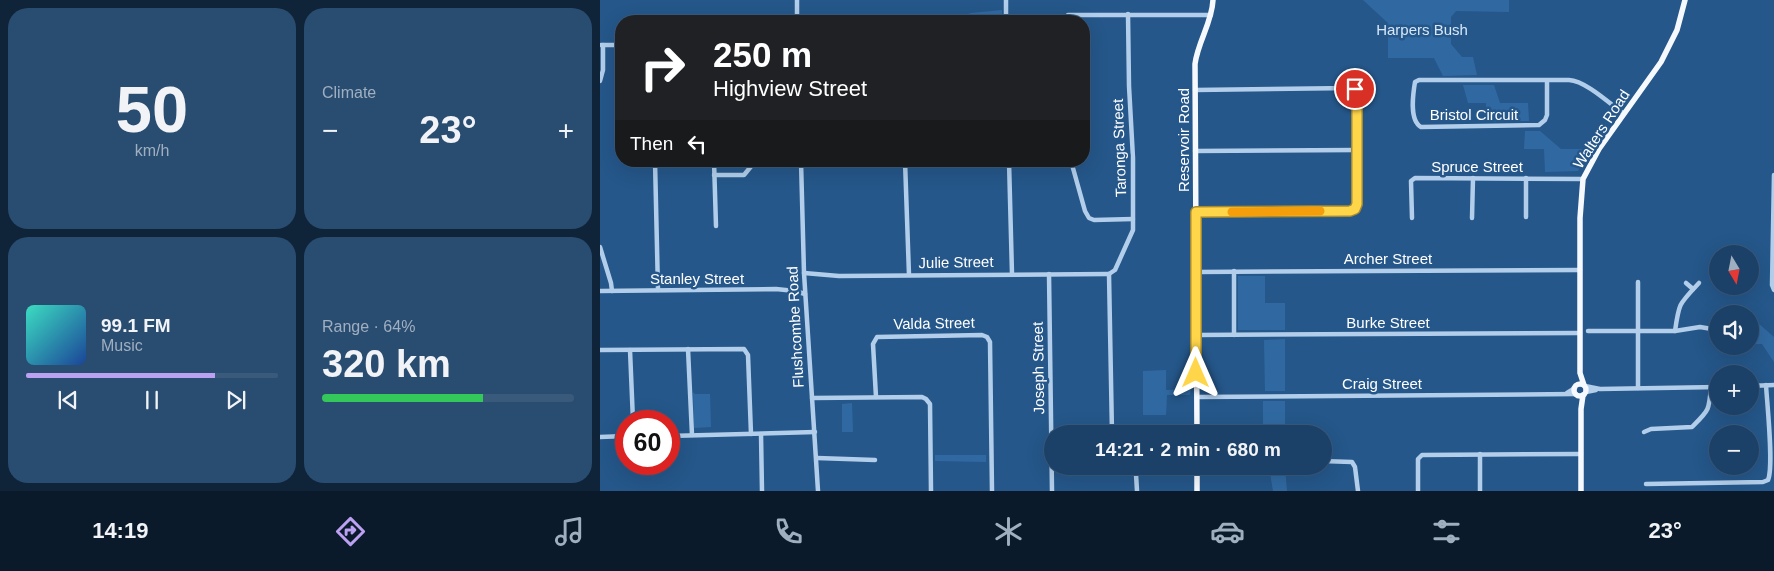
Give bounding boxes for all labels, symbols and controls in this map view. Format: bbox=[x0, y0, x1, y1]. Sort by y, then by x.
park label: Harpers Bush bbox=[1376, 21, 1468, 38]
icon: right bbox=[630, 35, 695, 100]
text: 250 m bbox=[713, 35, 812, 74]
pin bbox=[1334, 68, 1376, 110]
text: 50 bbox=[116, 73, 188, 146]
icon: arrive bbox=[1341, 75, 1369, 103]
text: Highview Street bbox=[713, 76, 867, 101]
text: Climate bbox=[322, 84, 376, 101]
street label: Walters Road bbox=[1569, 86, 1633, 172]
street label: Reservoir Road bbox=[1175, 88, 1192, 192]
street label: Taronga Street bbox=[1109, 98, 1129, 197]
street label: Bristol Circuit bbox=[1430, 106, 1519, 123]
text: 23° bbox=[419, 109, 477, 151]
text: − bbox=[322, 115, 338, 146]
text: + bbox=[558, 115, 574, 146]
icon: left bbox=[683, 130, 711, 158]
text: Then bbox=[630, 133, 673, 154]
text: km/h bbox=[135, 142, 169, 159]
street label: Spruce Street bbox=[1431, 158, 1524, 175]
north arrow bbox=[1709, 245, 1759, 295]
map controls bbox=[1709, 245, 1759, 475]
street label: Archer Street bbox=[1344, 250, 1433, 267]
street label: Julie Street bbox=[918, 253, 994, 271]
street label: Flushcombe Road bbox=[783, 266, 807, 388]
street label: Stanley Street bbox=[650, 270, 745, 287]
button: sound bbox=[1709, 305, 1759, 355]
street label: Valda Street bbox=[893, 314, 976, 332]
street label: Burke Street bbox=[1346, 314, 1431, 331]
text: 99.1 FM bbox=[101, 315, 171, 336]
text: Range · 64% bbox=[322, 318, 415, 335]
street label: Joseph Street bbox=[1029, 321, 1047, 414]
text: Music bbox=[101, 337, 143, 354]
text: 320 km bbox=[322, 343, 451, 385]
position arrow bbox=[1169, 346, 1221, 398]
button: + bbox=[1709, 365, 1759, 415]
street label: Craig Street bbox=[1342, 375, 1423, 392]
icon: previous bbox=[54, 386, 82, 414]
icon: pause bbox=[138, 386, 166, 414]
icon: next bbox=[222, 386, 250, 414]
speed limit sign: 60 bbox=[615, 410, 680, 475]
button: − bbox=[1709, 425, 1759, 475]
text: 14:21 · 2 min · 680 m bbox=[1095, 439, 1281, 460]
icon: directions bbox=[333, 514, 368, 549]
icon: music bbox=[552, 514, 587, 549]
icon: phone bbox=[771, 514, 806, 549]
icon: climate bbox=[991, 514, 1026, 549]
icon: car bbox=[1210, 514, 1245, 549]
icon: filters bbox=[1429, 514, 1464, 549]
text: 14:19 bbox=[92, 518, 148, 543]
text: 23° bbox=[1649, 518, 1682, 543]

